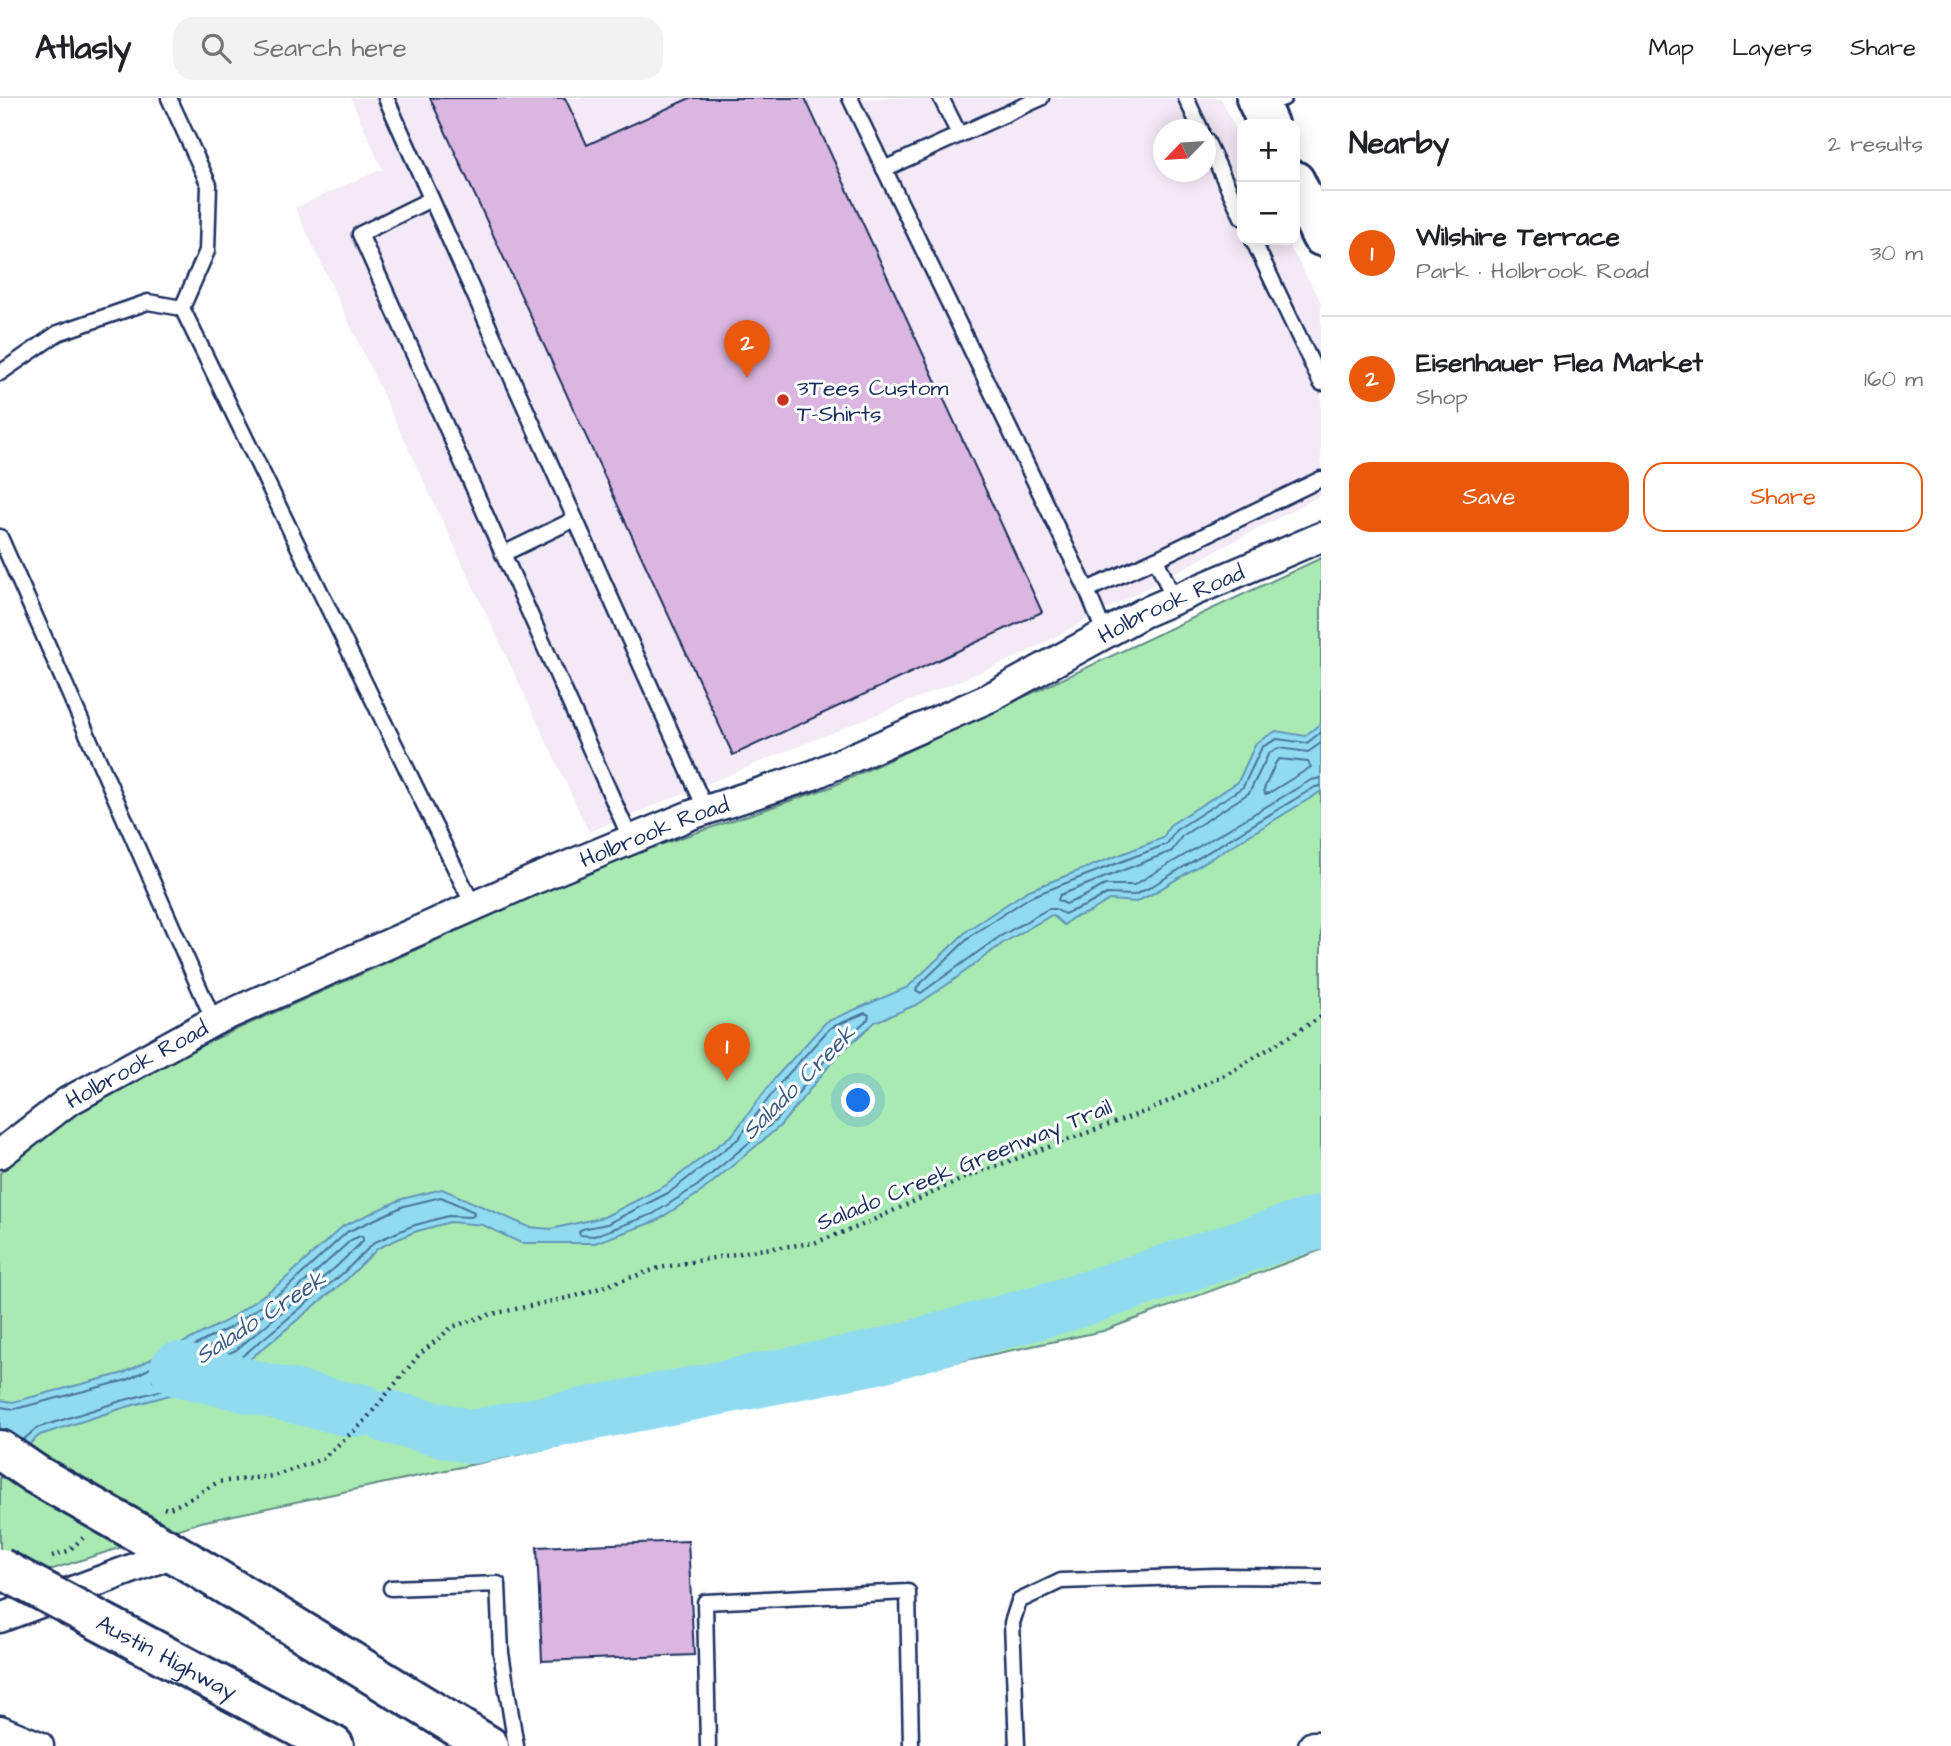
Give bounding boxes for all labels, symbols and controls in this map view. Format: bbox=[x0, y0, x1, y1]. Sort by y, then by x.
search box bbox=[173, 17, 663, 80]
text: Atlasly bbox=[35, 25, 131, 71]
icon: search bbox=[197, 29, 235, 67]
text: Search here bbox=[253, 30, 407, 66]
text: Map bbox=[1649, 31, 1694, 65]
text: Layers bbox=[1732, 31, 1812, 65]
text: Share bbox=[1850, 31, 1916, 65]
north arrow bbox=[1153, 119, 1216, 182]
map controls bbox=[1237, 119, 1300, 245]
button: + bbox=[1237, 119, 1300, 182]
text: Nearby bbox=[1349, 123, 1449, 165]
text: 2 results bbox=[1828, 128, 1923, 160]
button: − bbox=[1237, 182, 1300, 245]
text: Wilshire Terrace bbox=[1416, 219, 1620, 255]
text: 1 bbox=[1371, 237, 1373, 269]
text: 30 m bbox=[1870, 237, 1923, 269]
text: Park · Holbrook Road bbox=[1416, 255, 1649, 287]
pin: 2 bbox=[724, 320, 770, 378]
text: Eisenhauer Flea Market bbox=[1416, 345, 1703, 381]
text: 2 bbox=[1365, 363, 1379, 395]
text: 160 m bbox=[1864, 363, 1923, 395]
place label: 3Tees Custom T-Shirts bbox=[797, 372, 948, 430]
text: Shop bbox=[1416, 381, 1468, 413]
marker: 3Tees Custom T-Shirts bbox=[775, 392, 791, 408]
button: Save bbox=[1349, 462, 1629, 532]
button: Share bbox=[1643, 462, 1923, 532]
street label: Holbrook Road bbox=[1092, 557, 1250, 652]
street label: Holbrook Road bbox=[575, 789, 733, 876]
street label: Holbrook Road bbox=[60, 1012, 214, 1117]
water label: Salado Creek bbox=[734, 1017, 865, 1148]
pin: 1 bbox=[704, 1023, 750, 1081]
your location bbox=[841, 1083, 875, 1117]
street label: Salado Creek Greenway Trail bbox=[812, 1091, 1117, 1240]
water label: Salado Creek bbox=[188, 1262, 334, 1373]
street label: Austin Highway bbox=[90, 1607, 243, 1709]

